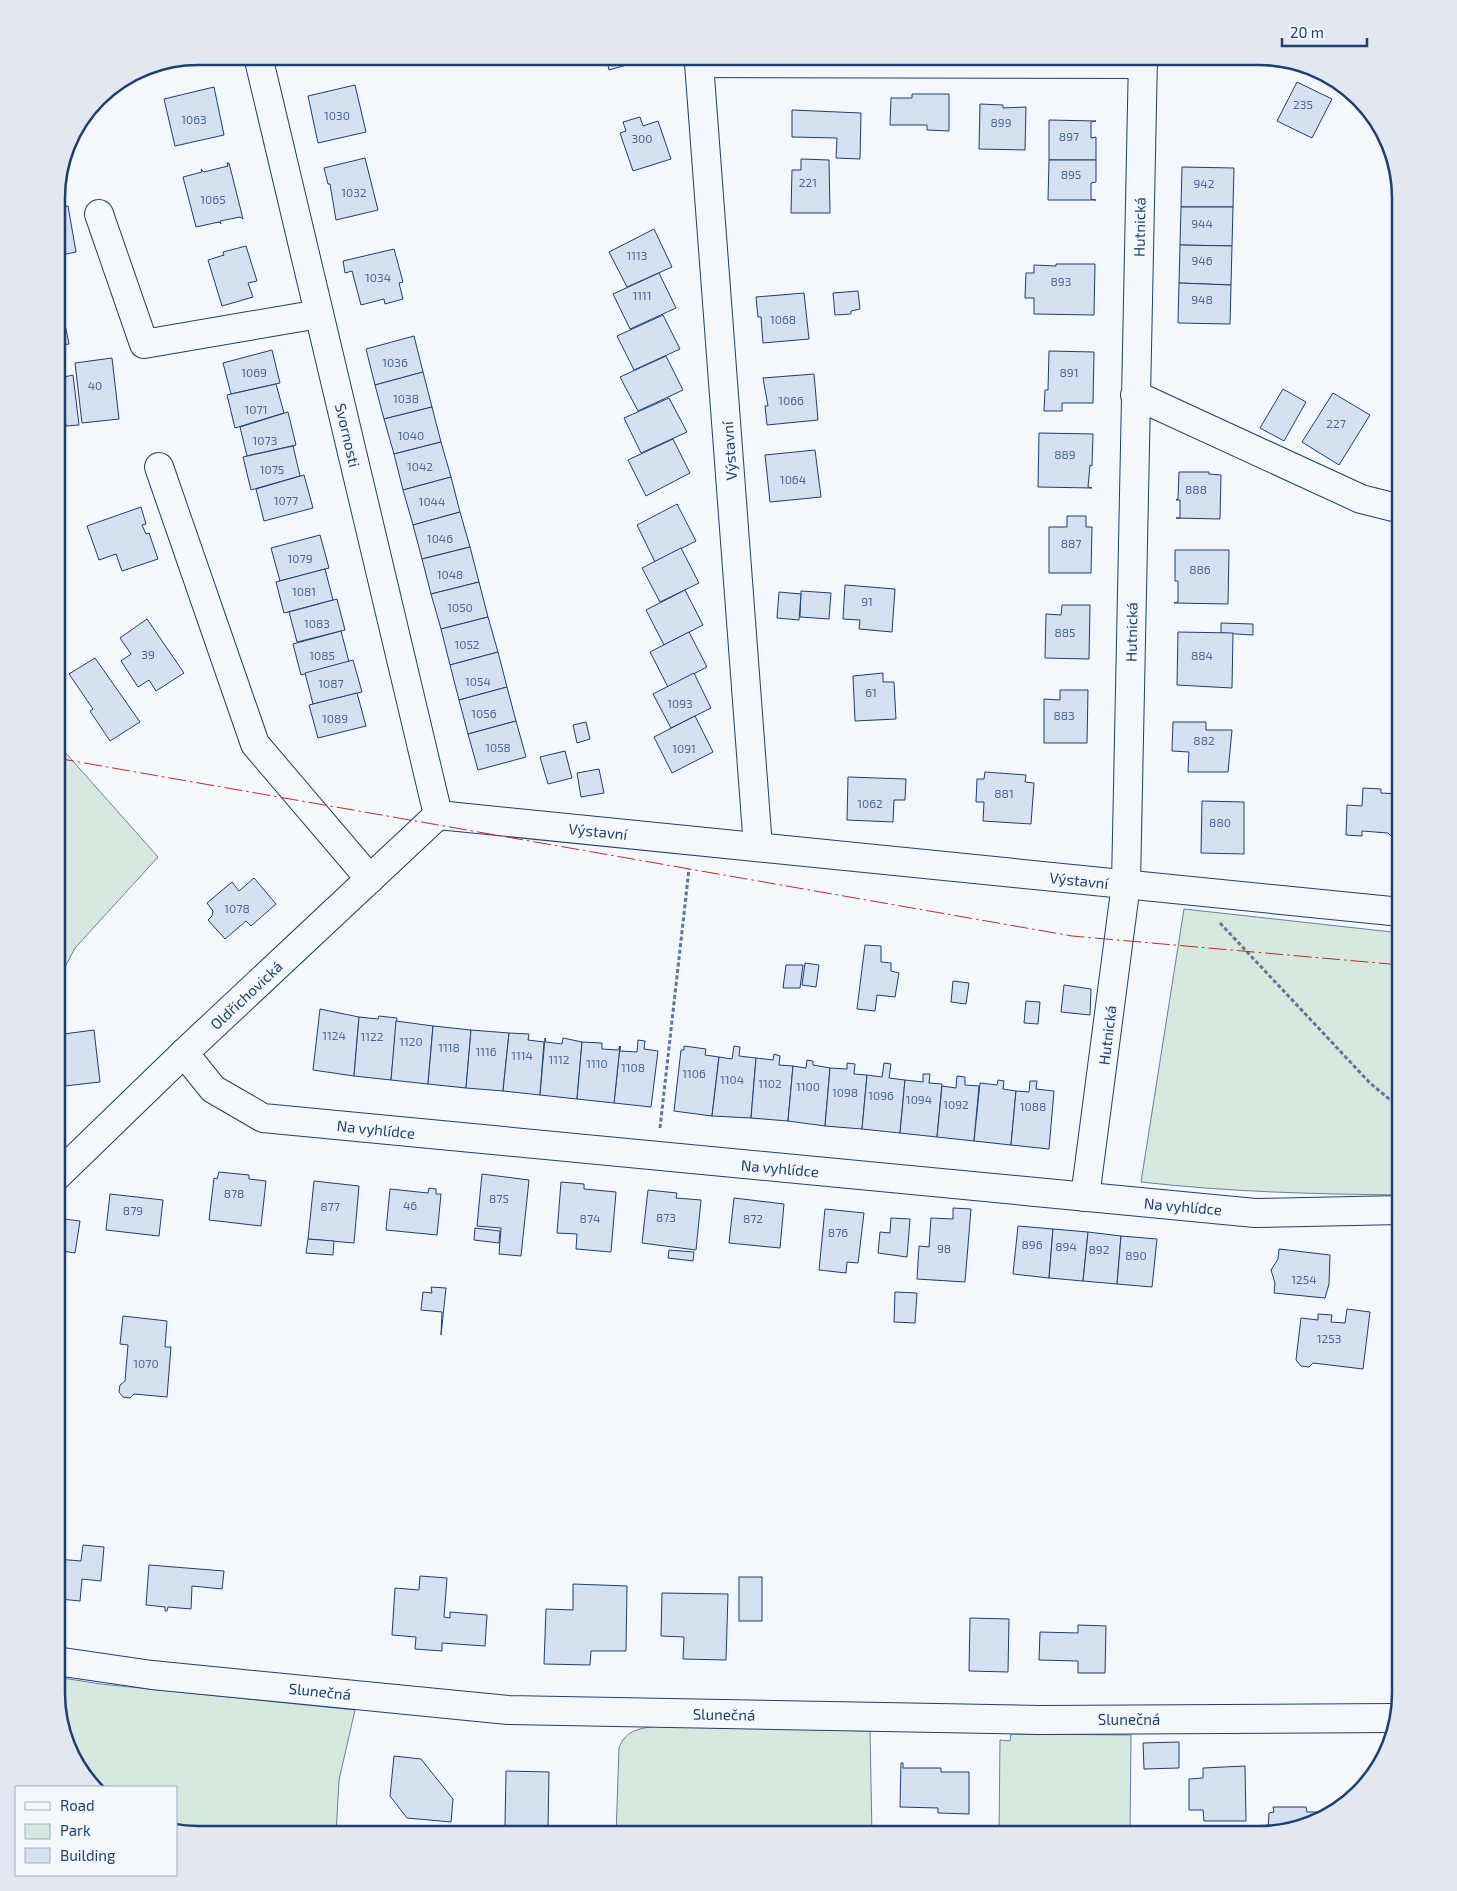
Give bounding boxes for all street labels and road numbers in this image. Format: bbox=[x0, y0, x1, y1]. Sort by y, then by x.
street label: Hutnická bbox=[1129, 197, 1149, 257]
street label: Svornosti bbox=[332, 401, 364, 469]
street label: Výstavní bbox=[718, 420, 740, 481]
street label: Hutnická bbox=[1121, 602, 1141, 662]
street label: Výstavní bbox=[568, 819, 630, 843]
street label: Výstavní bbox=[1049, 868, 1111, 892]
street label: Oldřichovická bbox=[206, 957, 286, 1033]
street label: Hutnická bbox=[1094, 1004, 1120, 1066]
street label: Na vyhlídce bbox=[336, 1116, 416, 1142]
street label: Na vyhlídce bbox=[740, 1156, 820, 1180]
street label: Na vyhlídce bbox=[1143, 1194, 1223, 1218]
street label: Slunečná bbox=[288, 1679, 352, 1703]
street label: Slunečná bbox=[693, 1704, 755, 1724]
street label: Slunečná bbox=[1098, 1710, 1160, 1728]

